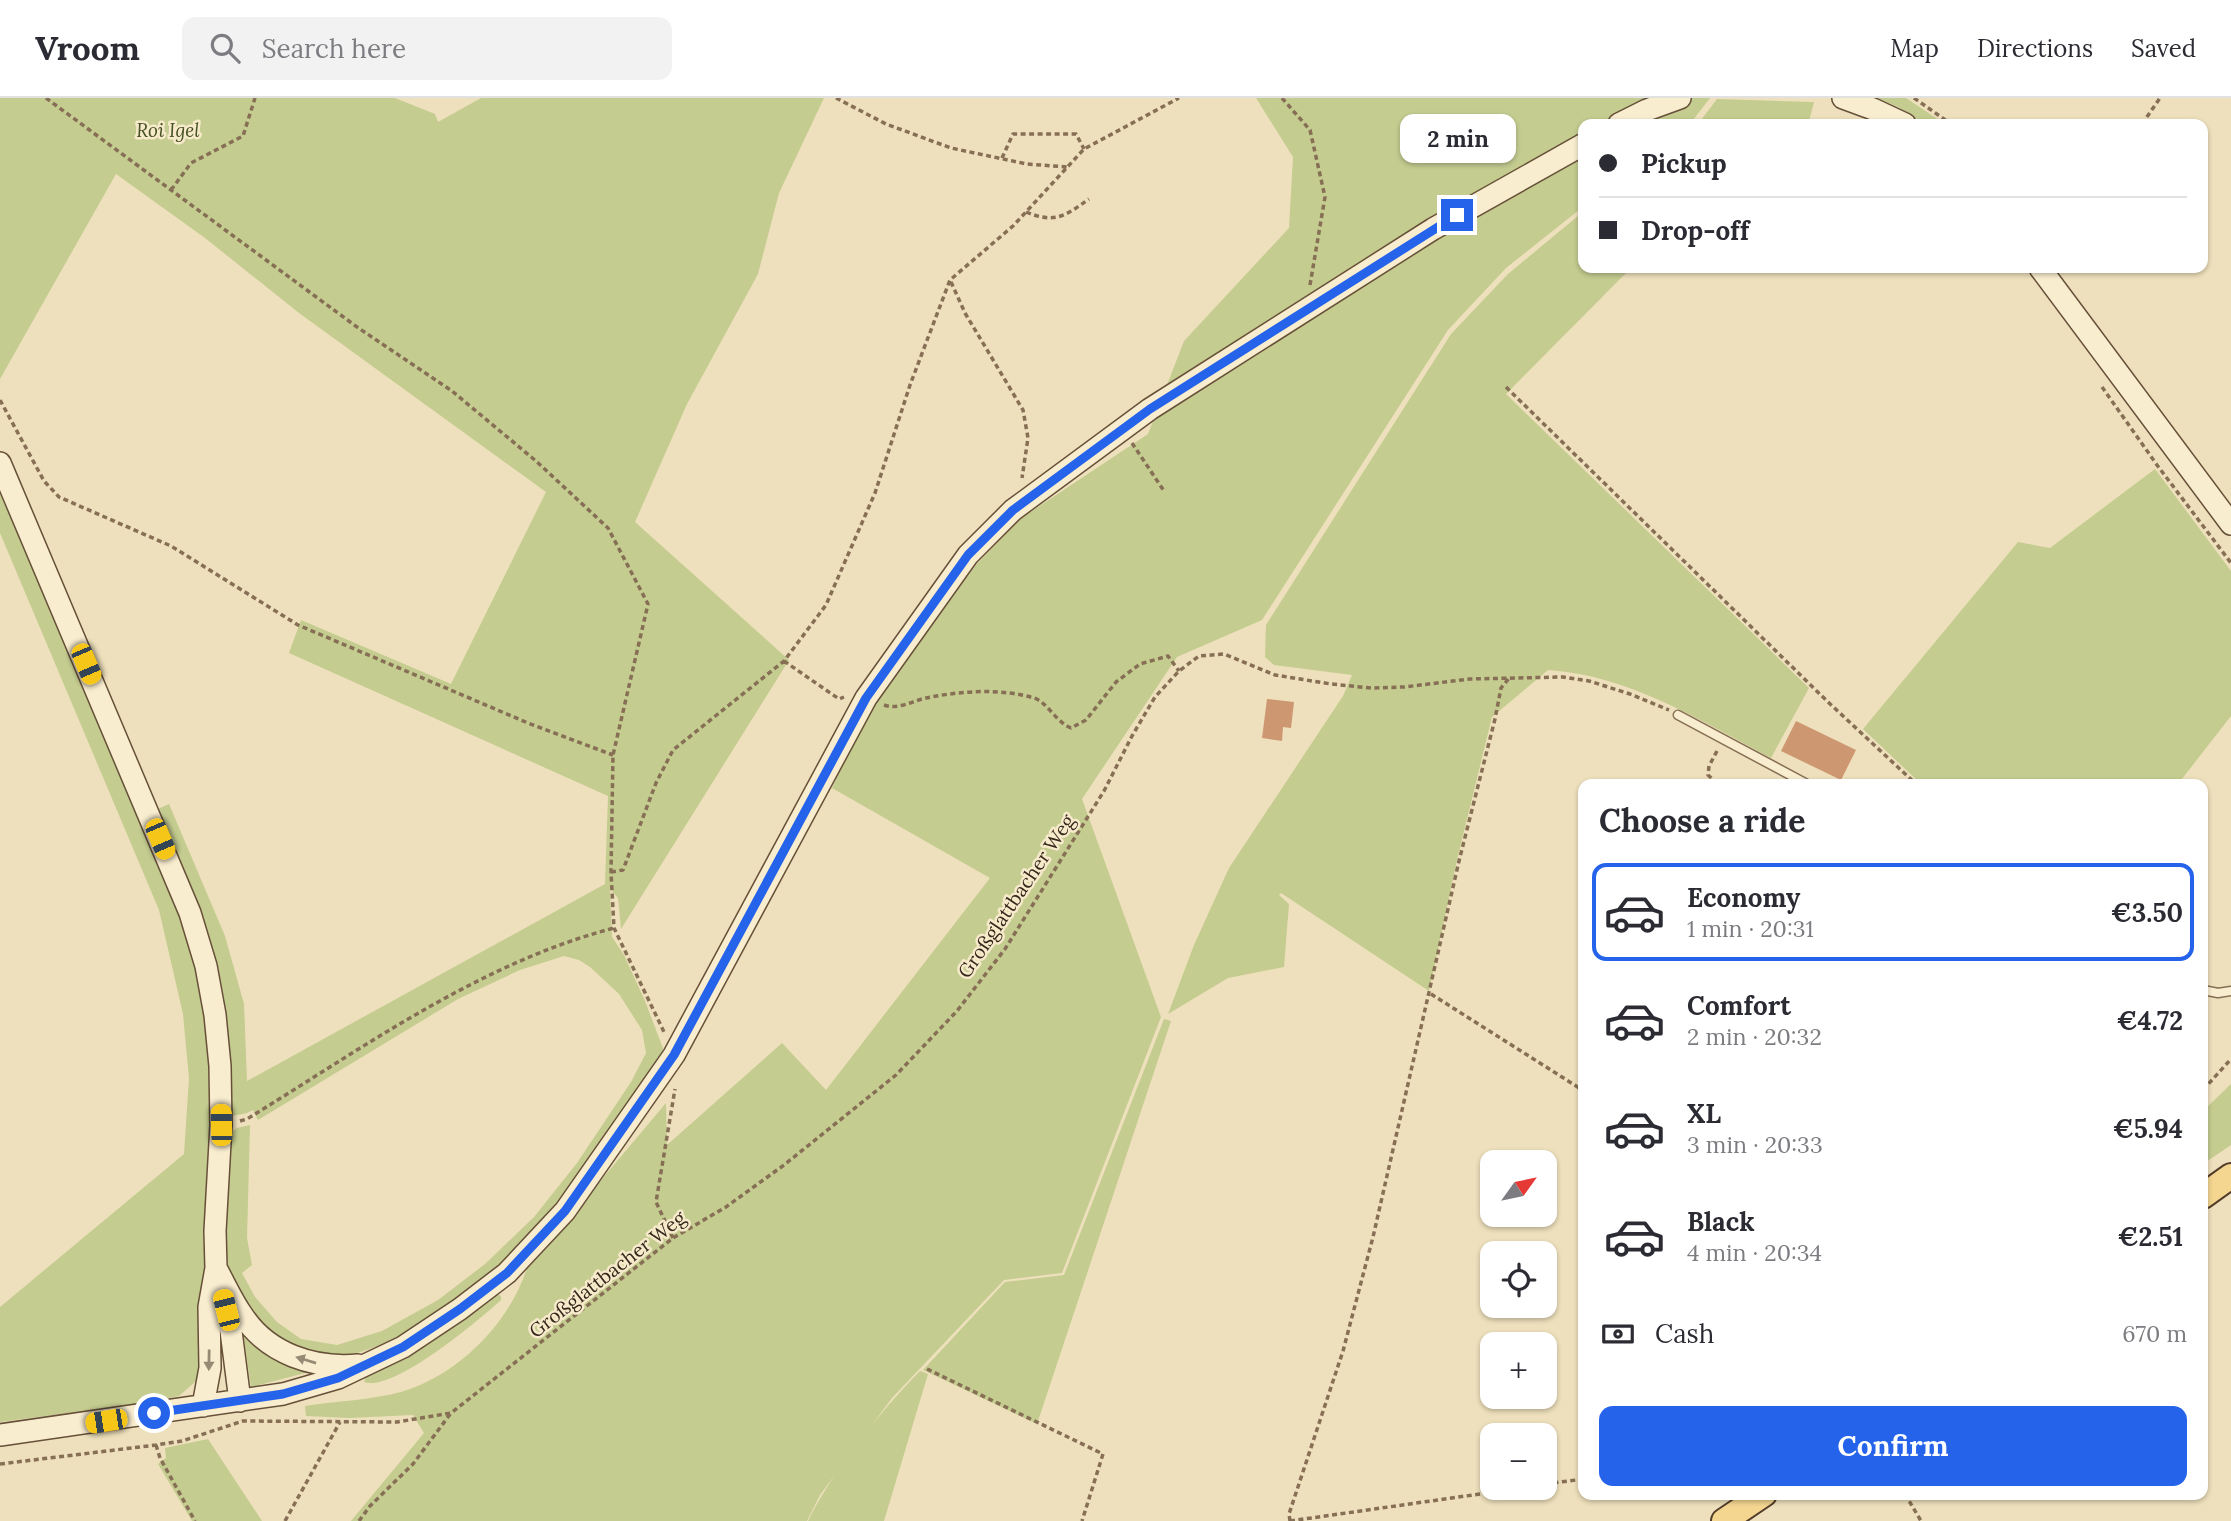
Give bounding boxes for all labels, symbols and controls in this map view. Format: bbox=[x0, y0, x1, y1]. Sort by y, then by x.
search box bbox=[182, 17, 672, 80]
text: Vroom bbox=[35, 27, 140, 69]
icon: search bbox=[206, 29, 244, 67]
text: Search here bbox=[262, 32, 406, 65]
text: Map bbox=[1890, 33, 1939, 64]
text: Directions bbox=[1977, 33, 2093, 64]
text: Saved bbox=[2131, 33, 2196, 64]
callout: 2 min bbox=[1399, 114, 1515, 162]
park label: Roi Igel bbox=[136, 118, 200, 142]
text: 2 min bbox=[1427, 124, 1489, 153]
text: Pickup bbox=[1641, 147, 1727, 180]
route end bbox=[1441, 199, 1473, 231]
text: Drop-off bbox=[1641, 214, 1749, 247]
car bbox=[69, 641, 104, 687]
text: Choose a ride bbox=[1599, 800, 1806, 841]
street label: Großglattbacher Weg bbox=[952, 809, 1080, 982]
car bbox=[143, 816, 178, 862]
icon: car bbox=[1603, 881, 1666, 944]
text: Economy bbox=[1687, 881, 1800, 914]
text: €3.50 bbox=[2111, 896, 2183, 929]
text: 1 min · 20:31 bbox=[1687, 914, 1814, 943]
icon: car bbox=[1603, 989, 1666, 1052]
text: Comfort bbox=[1687, 989, 1791, 1022]
text: €4.72 bbox=[2116, 1004, 2183, 1037]
text: 2 min · 20:32 bbox=[1687, 1022, 1822, 1051]
icon: car bbox=[1603, 1097, 1666, 1160]
text: XL bbox=[1687, 1097, 1721, 1130]
car bbox=[211, 1104, 232, 1146]
text: €5.94 bbox=[2113, 1112, 2183, 1145]
text: 3 min · 20:33 bbox=[1687, 1130, 1823, 1159]
north arrow bbox=[1480, 1150, 1558, 1227]
map controls bbox=[1480, 1150, 1557, 1500]
street label: Großglattbacher Weg bbox=[524, 1205, 690, 1343]
icon: car bbox=[1603, 1205, 1666, 1268]
text: Black bbox=[1687, 1205, 1755, 1238]
text: €2.51 bbox=[2117, 1220, 2183, 1253]
text: 4 min · 20:34 bbox=[1687, 1238, 1822, 1267]
button: locate bbox=[1480, 1241, 1557, 1318]
car bbox=[211, 1287, 242, 1333]
icon: cash bbox=[1599, 1315, 1637, 1353]
text: Cash bbox=[1655, 1317, 1714, 1350]
text: 670 m bbox=[2122, 1319, 2187, 1348]
button: + bbox=[1480, 1332, 1557, 1409]
one-way arrow bbox=[204, 1349, 215, 1371]
one-way arrow bbox=[295, 1355, 316, 1365]
route start bbox=[138, 1397, 170, 1429]
button: Confirm bbox=[1599, 1406, 2187, 1486]
car bbox=[84, 1407, 129, 1435]
button: − bbox=[1480, 1423, 1557, 1500]

